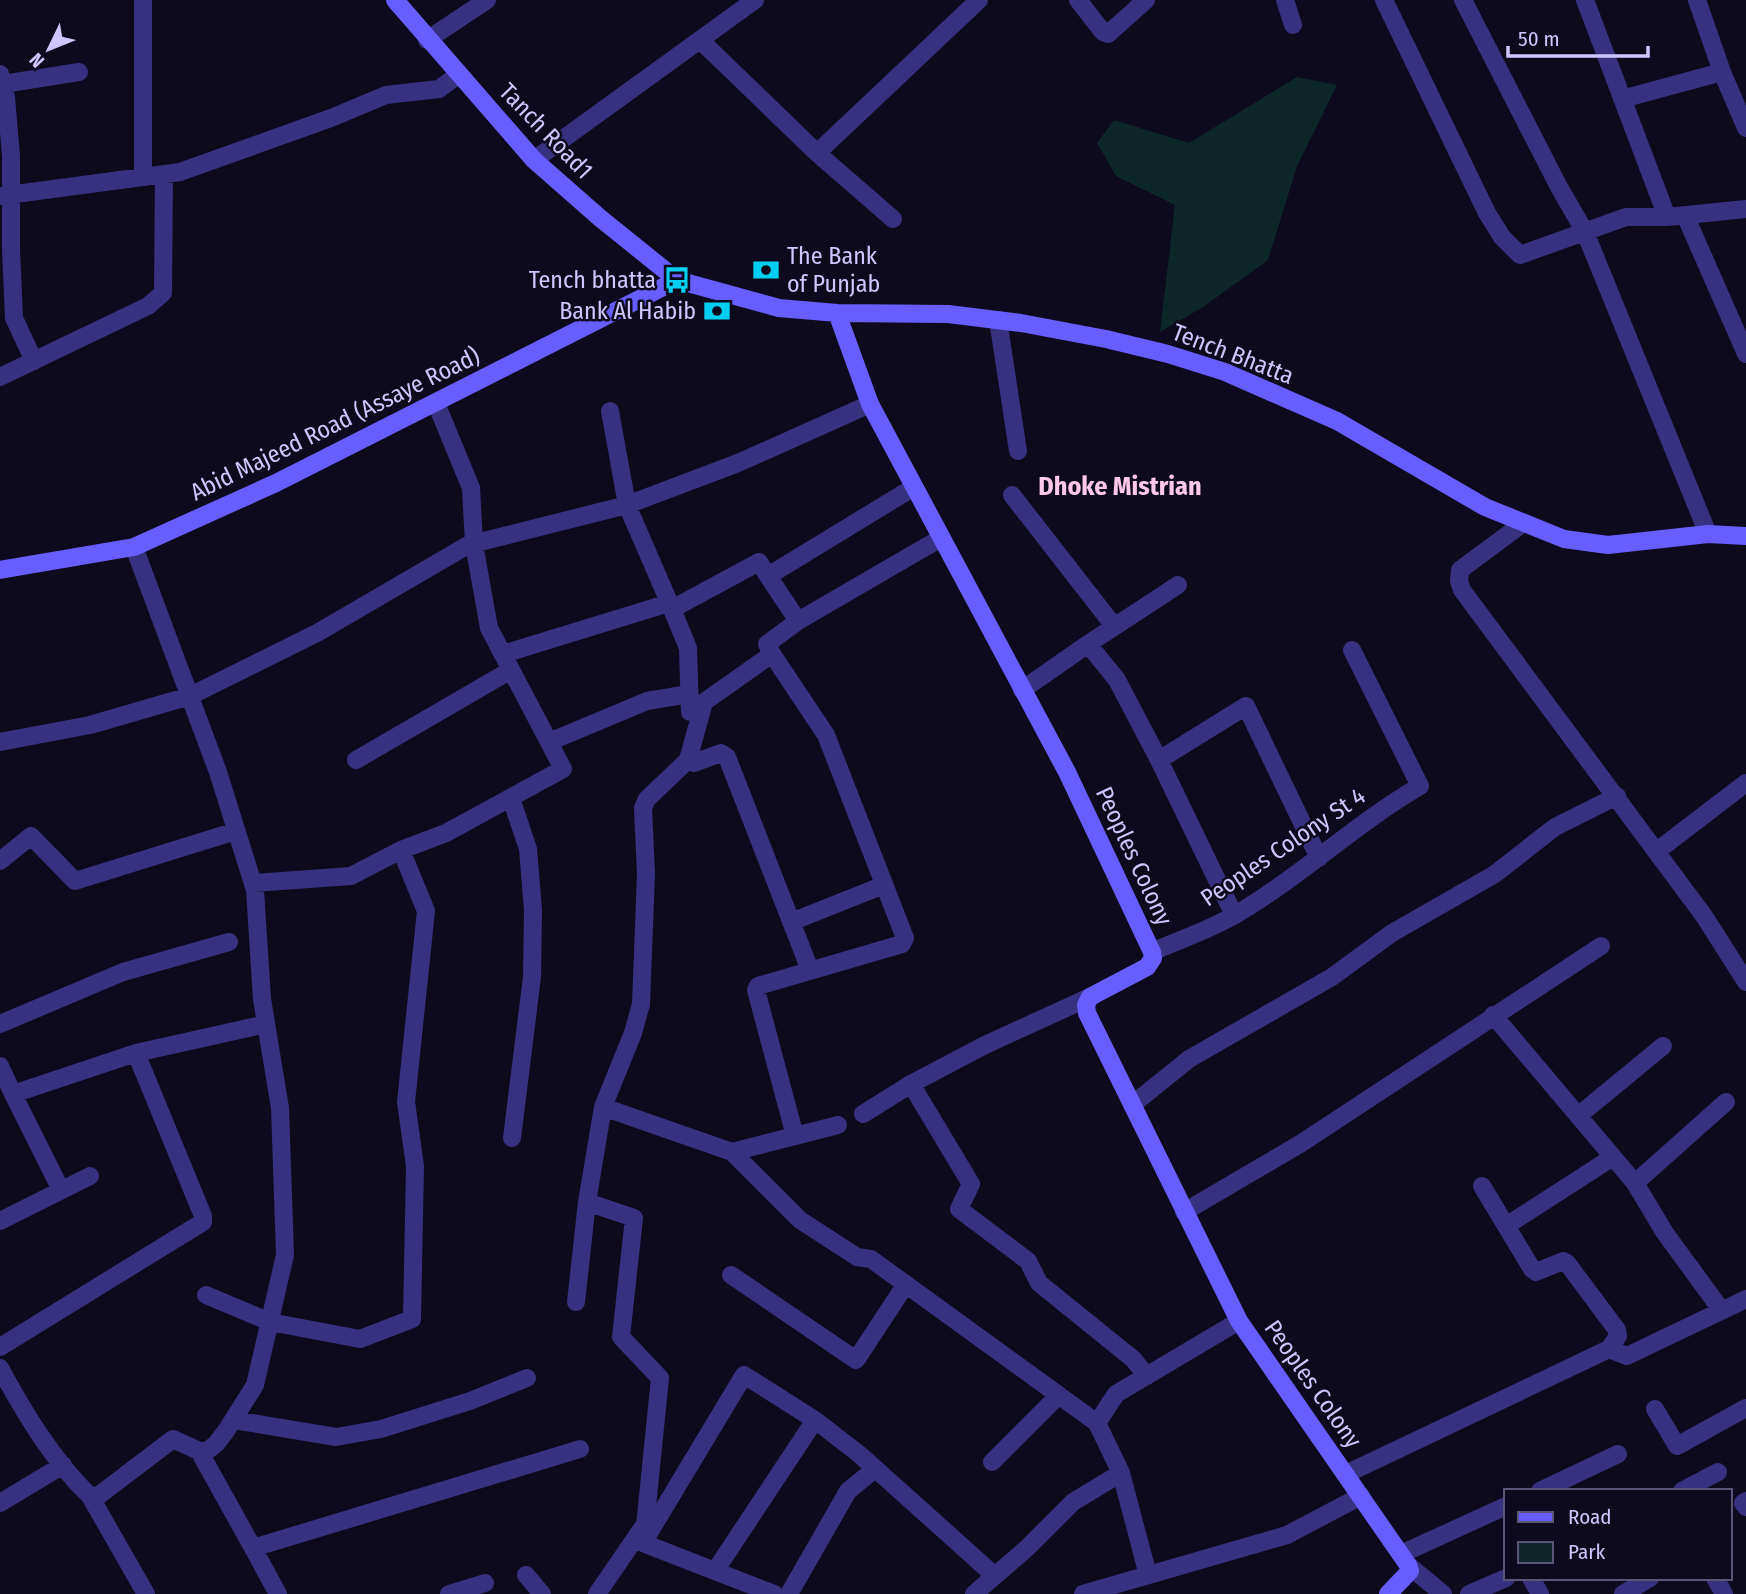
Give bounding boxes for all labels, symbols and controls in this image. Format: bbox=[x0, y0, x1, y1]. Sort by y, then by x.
north arrow bbox=[14, 14, 84, 84]
scale bar bbox=[1508, 14, 1648, 58]
text: 50 m bbox=[1518, 26, 1560, 52]
text: N bbox=[25, 48, 49, 72]
street label: Tanch Road1 bbox=[494, 77, 598, 185]
place label: The Bank of Punjab bbox=[787, 242, 880, 298]
bank icon: The Bank of Punjab bbox=[751, 255, 781, 285]
bus stop icon: Tench bhatta bbox=[662, 265, 692, 295]
place label: Tench bhatta bbox=[529, 266, 656, 294]
bank icon: Bank Al Habib bbox=[702, 296, 732, 326]
place label: Bank Al Habib bbox=[559, 297, 696, 325]
street label: Tench Bhatta bbox=[1168, 318, 1298, 390]
street label: Abid Majeed Road (Assaye Road) bbox=[186, 342, 484, 506]
district label: Dhoke Mistrian bbox=[1038, 471, 1202, 502]
street label: Peoples Colony bbox=[1090, 782, 1178, 930]
street label: Peoples Colony St 4 bbox=[1196, 782, 1370, 912]
street label: Peoples Colony bbox=[1259, 1315, 1367, 1453]
legend bbox=[1504, 1489, 1732, 1580]
text: Road bbox=[1568, 1504, 1612, 1530]
text: Park bbox=[1568, 1539, 1606, 1565]

